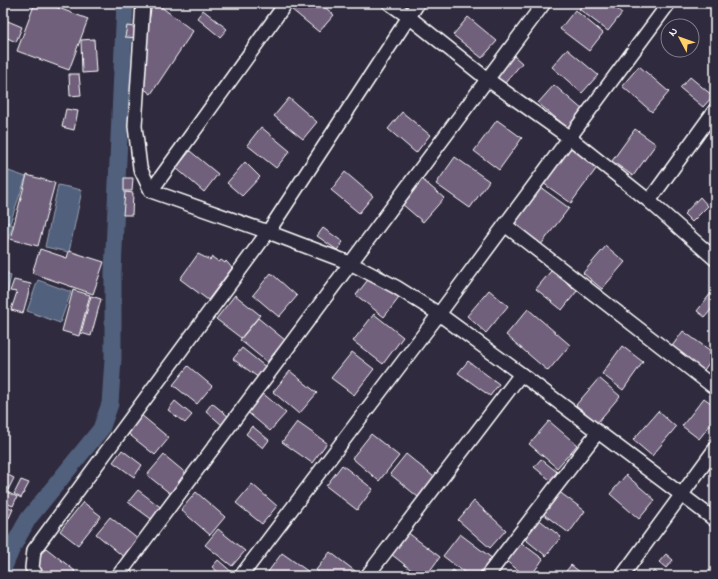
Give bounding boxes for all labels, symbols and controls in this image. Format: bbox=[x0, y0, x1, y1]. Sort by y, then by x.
north arrow bbox=[660, 18, 700, 58]
text: N bbox=[665, 24, 682, 40]

